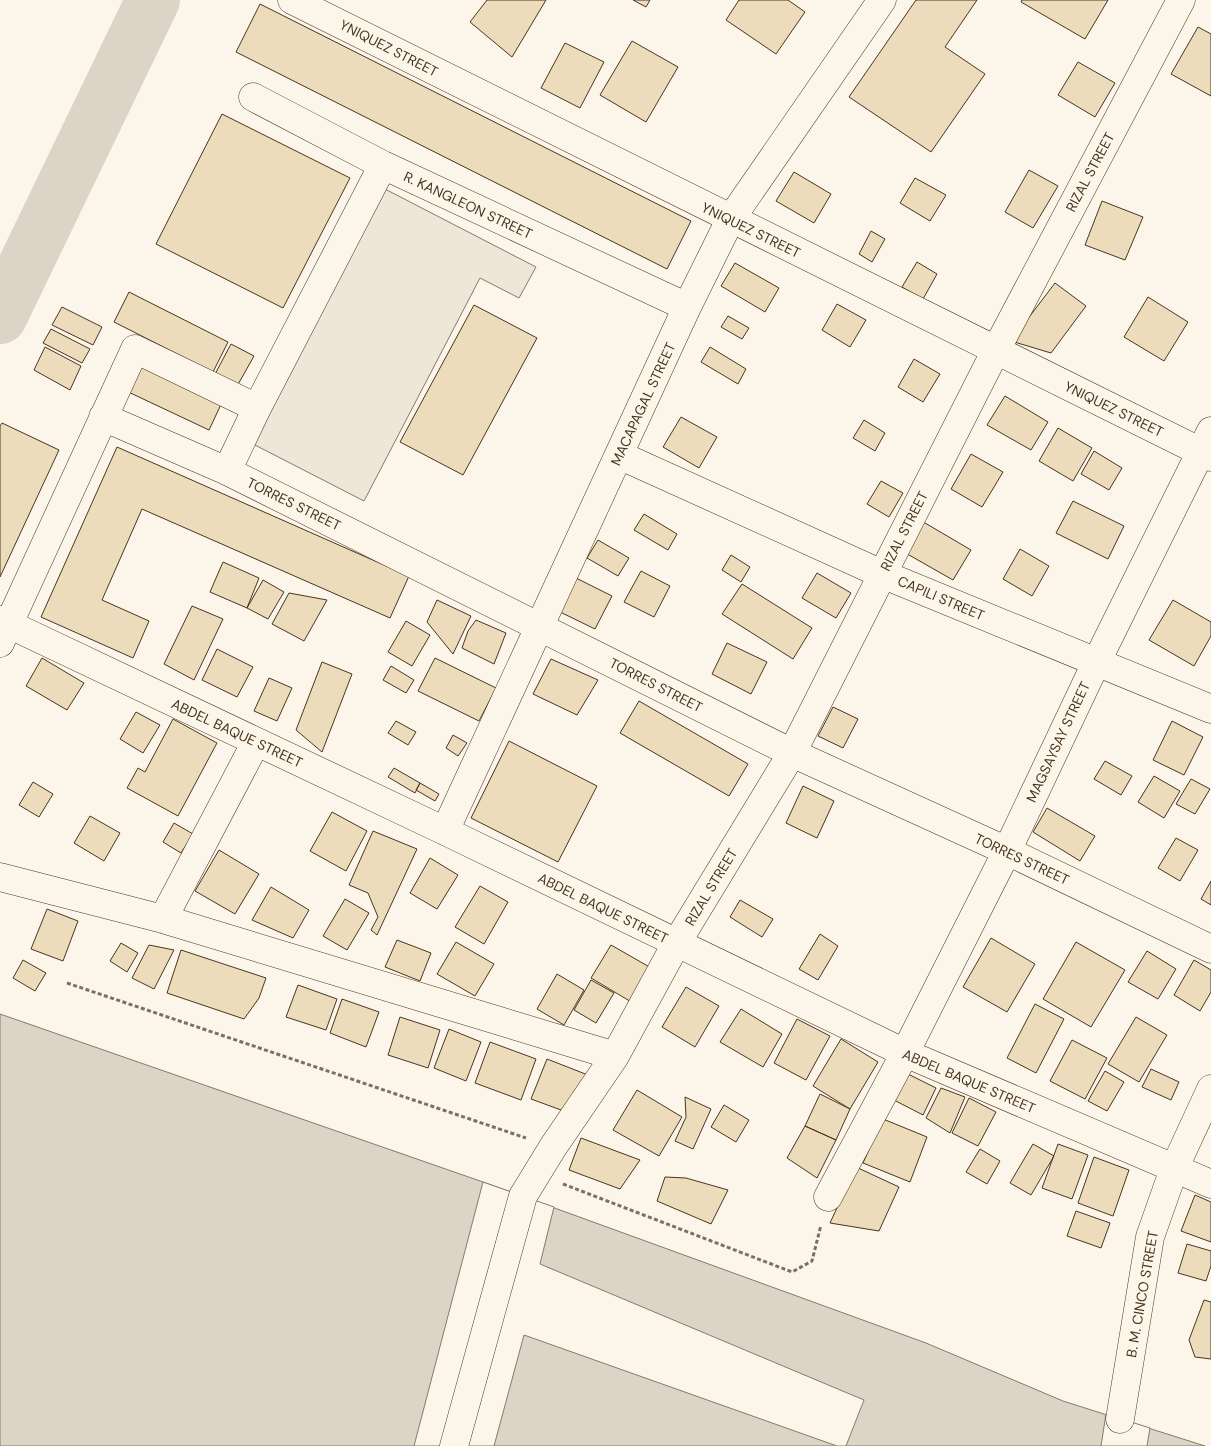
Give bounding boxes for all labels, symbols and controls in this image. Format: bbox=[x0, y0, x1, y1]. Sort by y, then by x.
street label: YNIQUEZ STREET bbox=[337, 15, 441, 81]
street label: RIZAL STREET bbox=[1062, 129, 1119, 215]
street label: R. KANGLEON STREET bbox=[401, 167, 535, 243]
street label: YNIQUEZ STREET bbox=[699, 198, 804, 262]
street label: MACAPAGAL STREET bbox=[607, 339, 680, 469]
street label: YNIQUEZ STREET bbox=[1062, 377, 1167, 441]
street label: TORRES STREET bbox=[244, 473, 344, 535]
street label: RIZAL STREET bbox=[876, 488, 932, 574]
street label: CAPILI STREET bbox=[895, 572, 987, 624]
street label: TORRES STREET bbox=[606, 654, 706, 716]
street label: MAGSAYSAY STREET bbox=[1022, 679, 1094, 805]
street label: ABDEL BAQUE STREET bbox=[169, 695, 306, 771]
street label: TORRES STREET bbox=[972, 829, 1072, 889]
street label: RIZAL STREET bbox=[681, 845, 741, 929]
street label: ABDEL BAQUE STREET bbox=[535, 869, 671, 947]
street label: ABDEL BAQUE STREET bbox=[900, 1045, 1038, 1117]
street label: B. M. CINCO STREET bbox=[1122, 1229, 1162, 1359]

